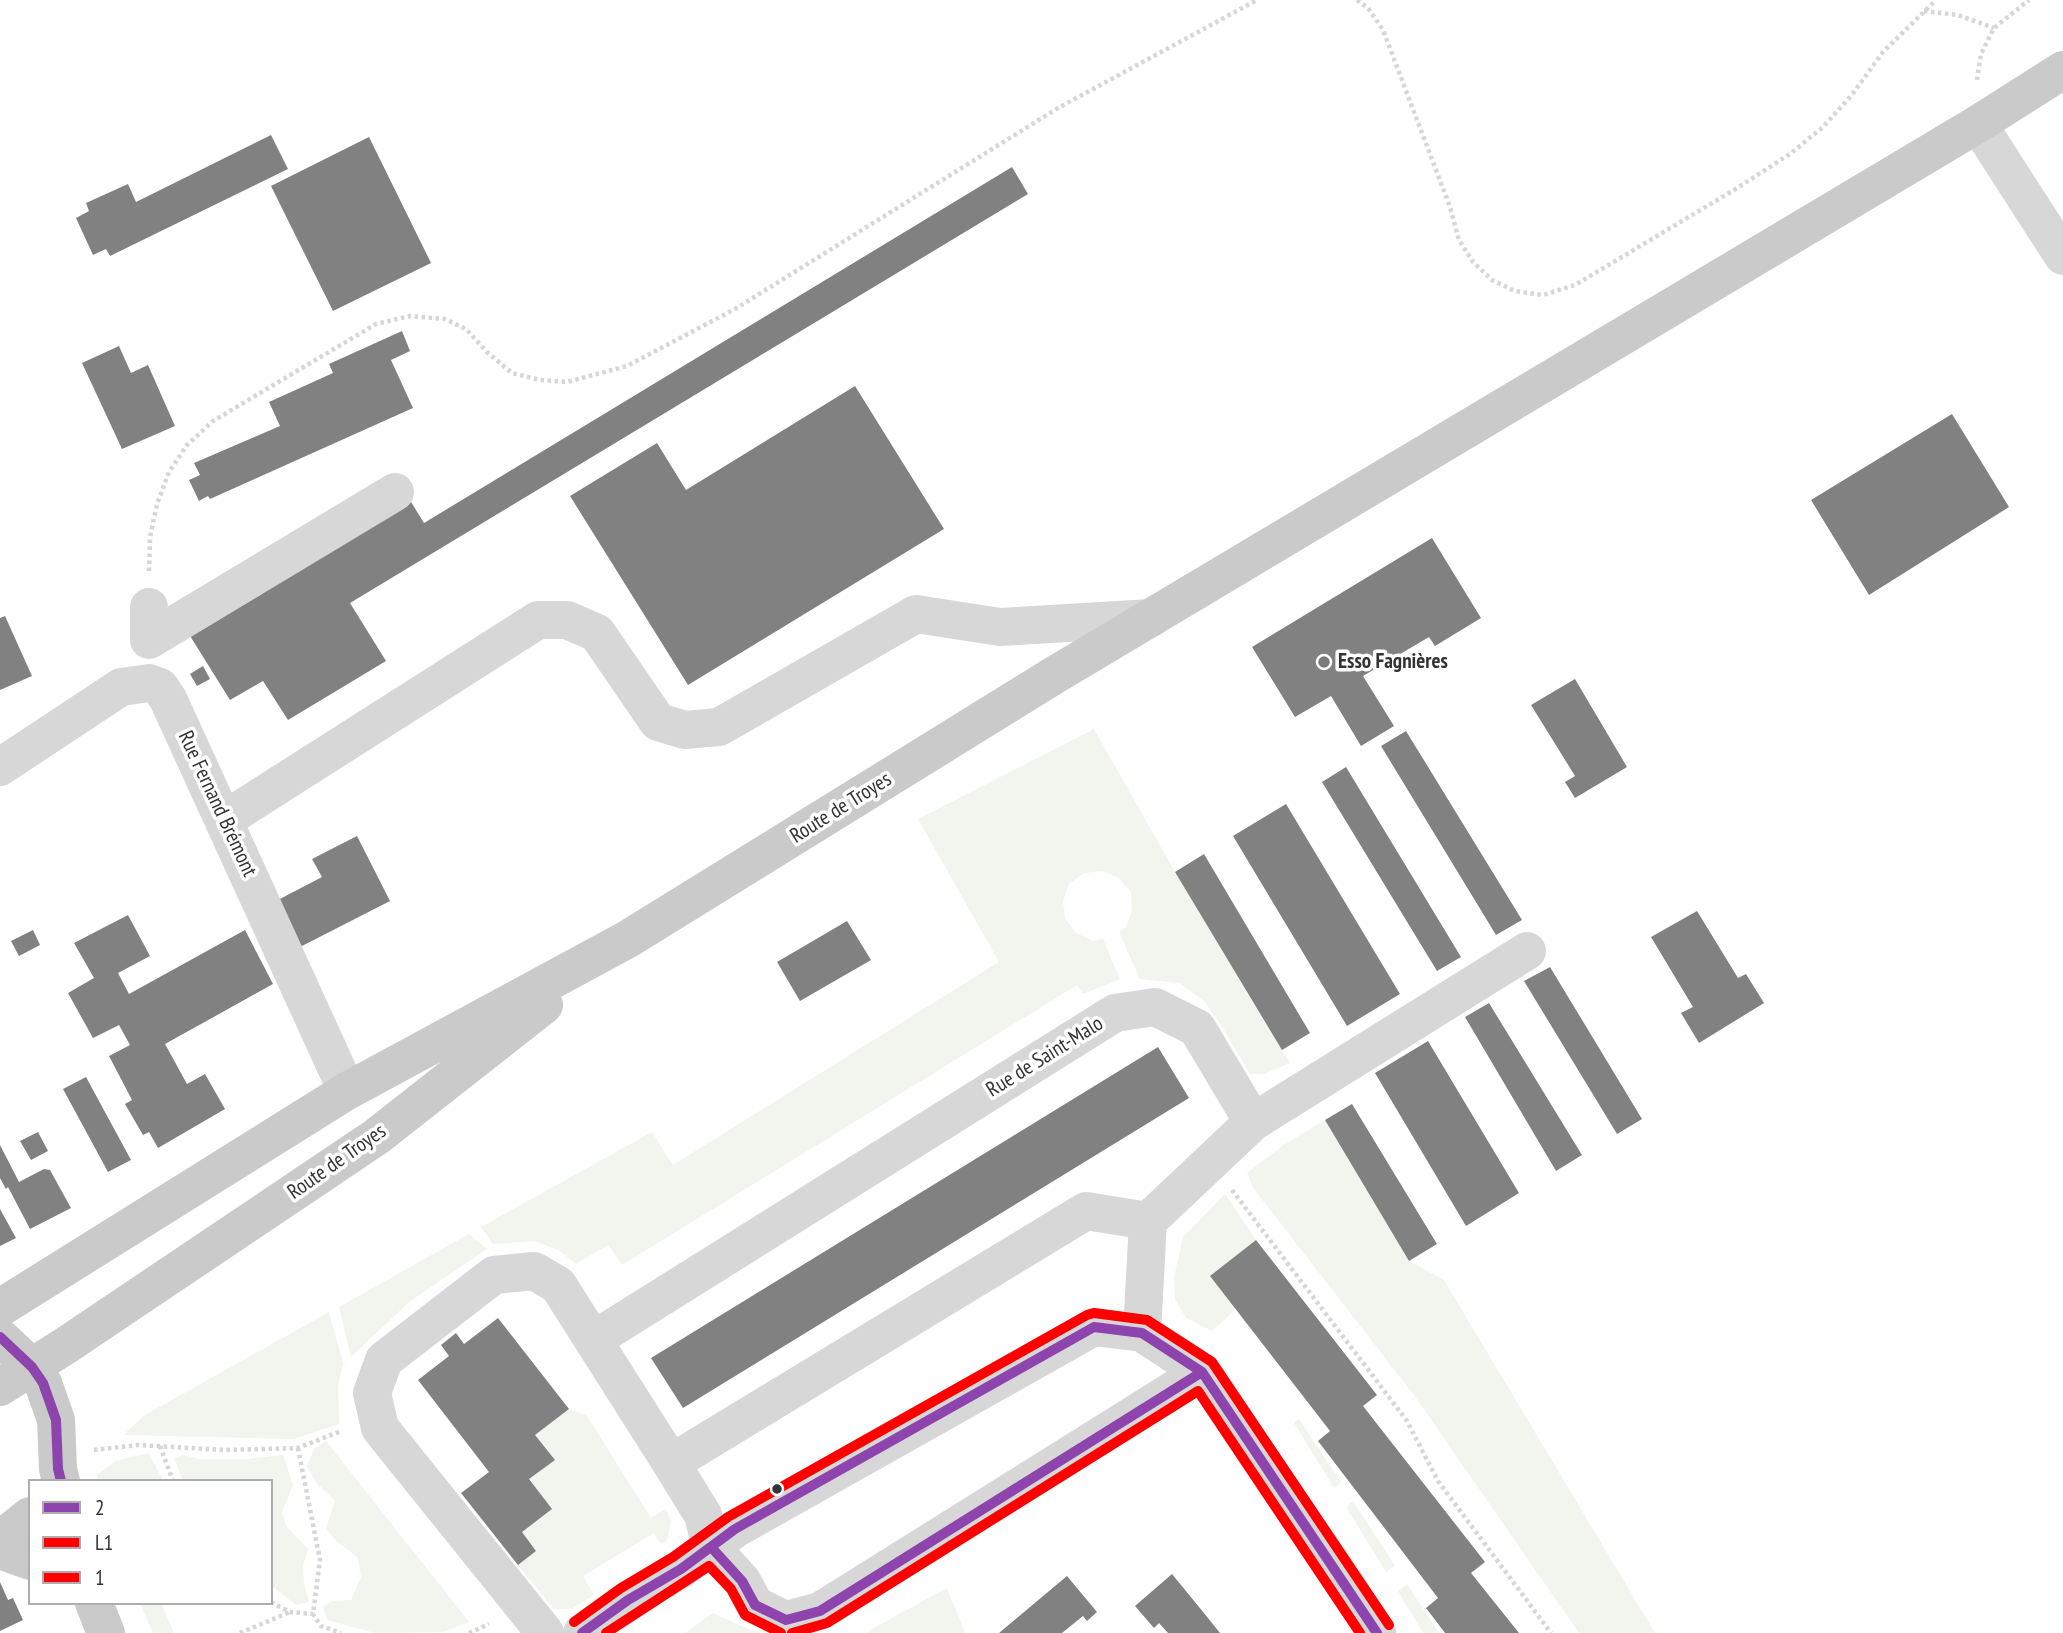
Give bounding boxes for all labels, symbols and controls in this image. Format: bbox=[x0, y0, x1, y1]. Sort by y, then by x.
place label: Esso Fagnières bbox=[1338, 649, 1448, 675]
marker: Esso Fagnières bbox=[1316, 654, 1332, 670]
street label: Rue Fernand Brémont bbox=[172, 727, 262, 881]
street label: Route de Troyes bbox=[786, 767, 896, 849]
street label: Rue de Saint-Malo bbox=[982, 1011, 1108, 1103]
street label: Route de Troyes bbox=[283, 1119, 391, 1205]
legend bbox=[28, 1479, 273, 1605]
unlabelled marker bbox=[770, 1482, 784, 1496]
text: 2 bbox=[95, 1494, 104, 1521]
text: L1 bbox=[95, 1529, 113, 1556]
text: 1 bbox=[95, 1564, 104, 1591]

